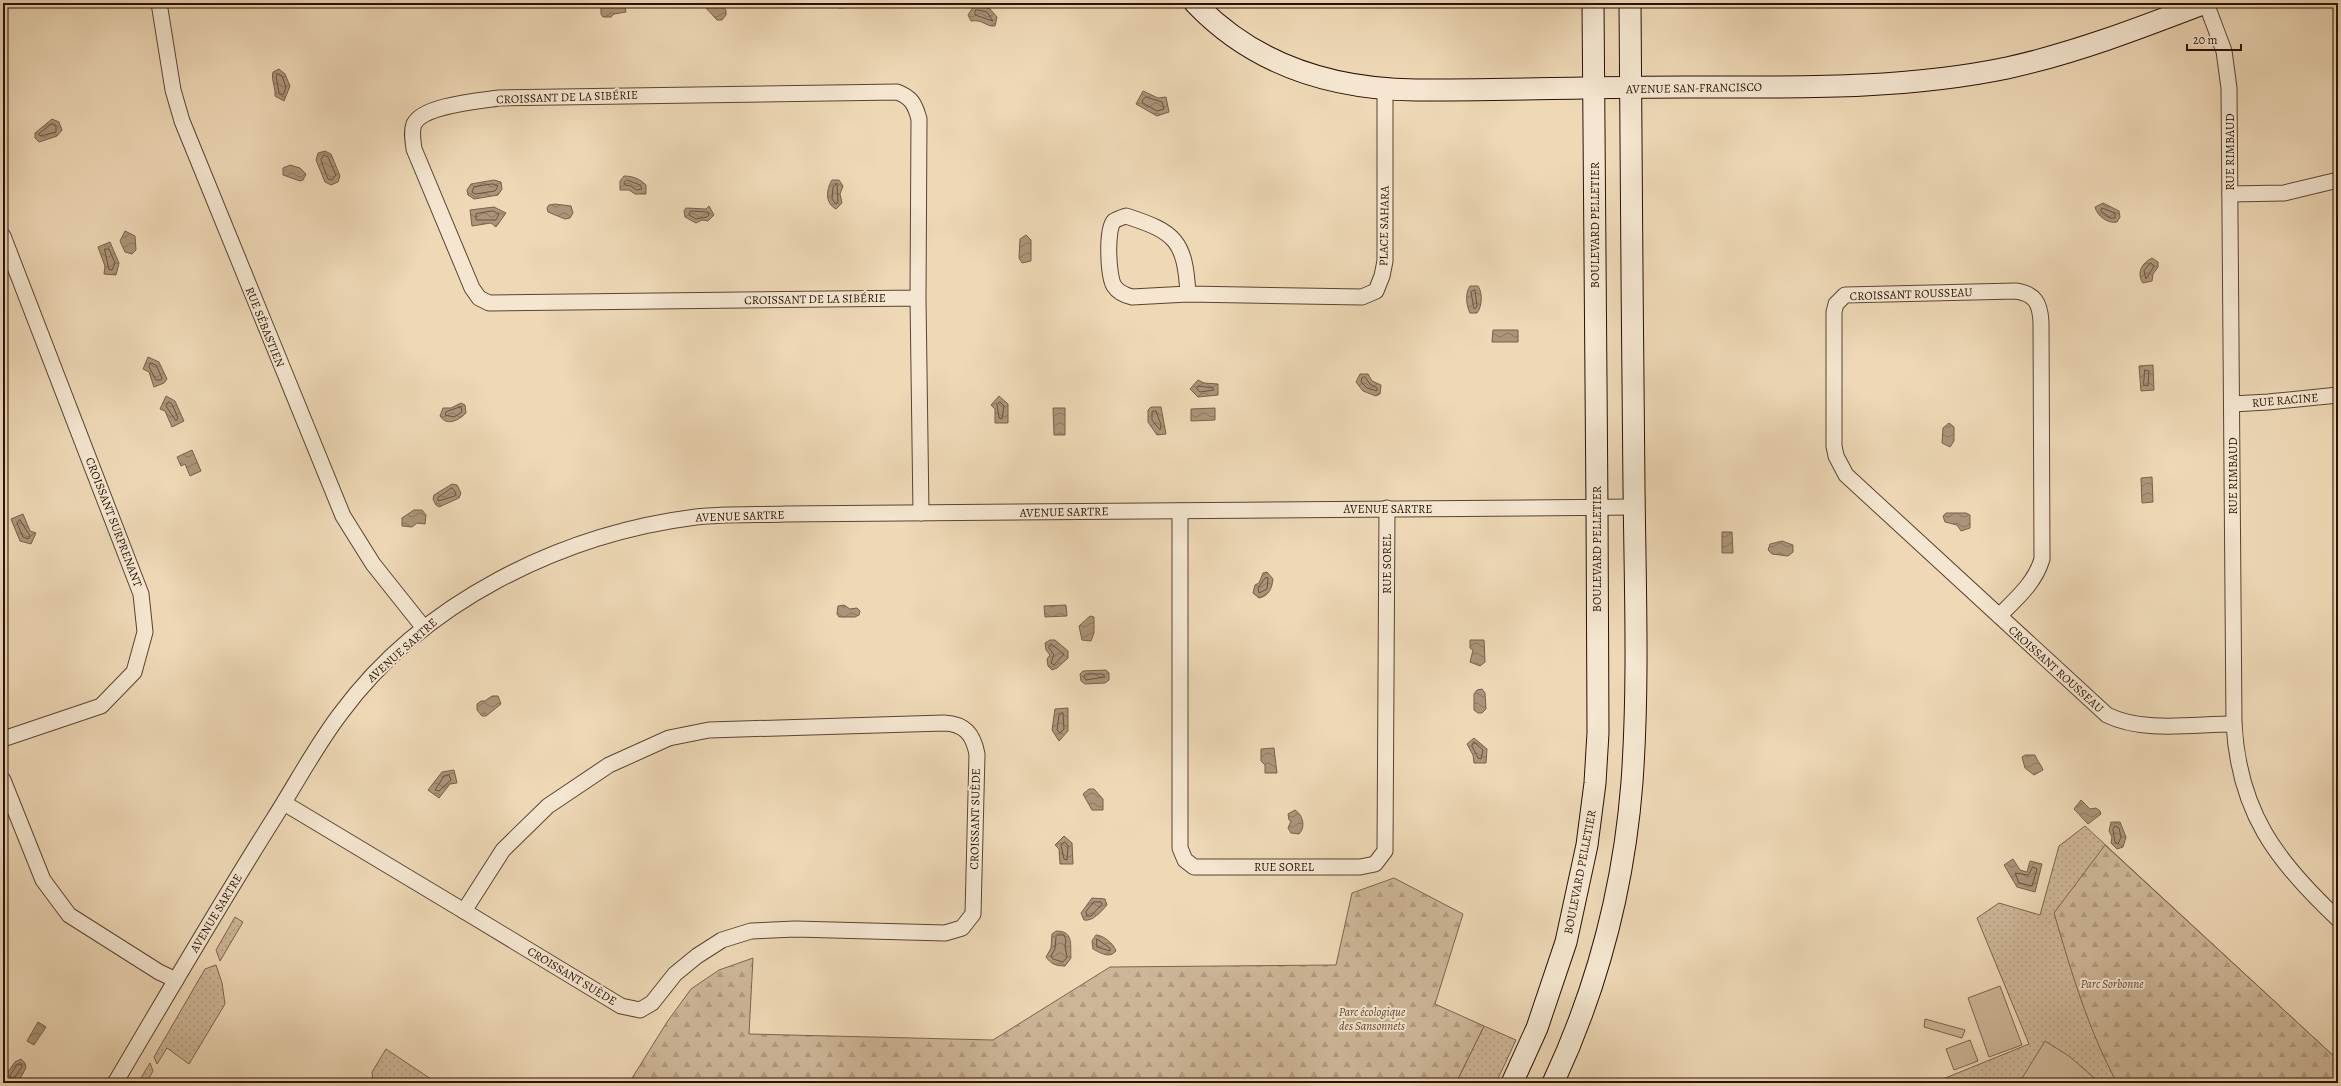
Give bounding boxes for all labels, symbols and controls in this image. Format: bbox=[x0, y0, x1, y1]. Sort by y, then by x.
scale bar bbox=[2187, 26, 2241, 52]
text: 20 m bbox=[2193, 32, 2217, 48]
street label: AVENUE SAN-FRANCISCO bbox=[1625, 79, 1762, 97]
street label: CROISSANT DE LA SIBÉRIE bbox=[496, 87, 638, 107]
street label: RUE RIMBAUD bbox=[2222, 113, 2238, 191]
street label: BOULEVARD PELLETIER bbox=[1587, 161, 1603, 288]
street label: PLACE SAHARA bbox=[1375, 185, 1393, 266]
street label: RUE SÉBASTIEN bbox=[242, 284, 289, 370]
street label: CROISSANT ROUSSEAU bbox=[1849, 284, 1973, 304]
street label: CROISSANT DE LA SIBÉRIE bbox=[744, 290, 886, 308]
street label: RUE RACINE bbox=[2251, 389, 2319, 411]
street label: RUE RIMBAUD bbox=[2225, 437, 2241, 515]
street label: CROISSANT SURPRENANT bbox=[82, 455, 146, 590]
street label: BOULEVARD PELLETIER bbox=[1589, 485, 1605, 612]
street label: AVENUE SARTRE bbox=[1343, 501, 1432, 517]
street label: AVENUE SARTRE bbox=[1018, 503, 1109, 521]
street label: AVENUE SARTRE bbox=[694, 506, 785, 526]
street label: RUE SOREL bbox=[1379, 533, 1395, 594]
street label: AVENUE SARTRE bbox=[363, 614, 440, 686]
street label: CROISSANT ROUSSEAU bbox=[2005, 622, 2107, 716]
street label: CROISSANT SUÈDE bbox=[966, 768, 984, 870]
street label: BOULEVARD PELLETIER bbox=[1560, 808, 1600, 936]
street label: RUE SOREL bbox=[1254, 859, 1315, 875]
street label: AVENUE SARTRE bbox=[186, 871, 246, 956]
street label: CROISSANT SUÈDE bbox=[524, 943, 620, 1009]
park label: Parc Sorbonne bbox=[2081, 976, 2144, 992]
park label: Parc écologique des Sansonnets bbox=[1339, 1004, 1406, 1034]

